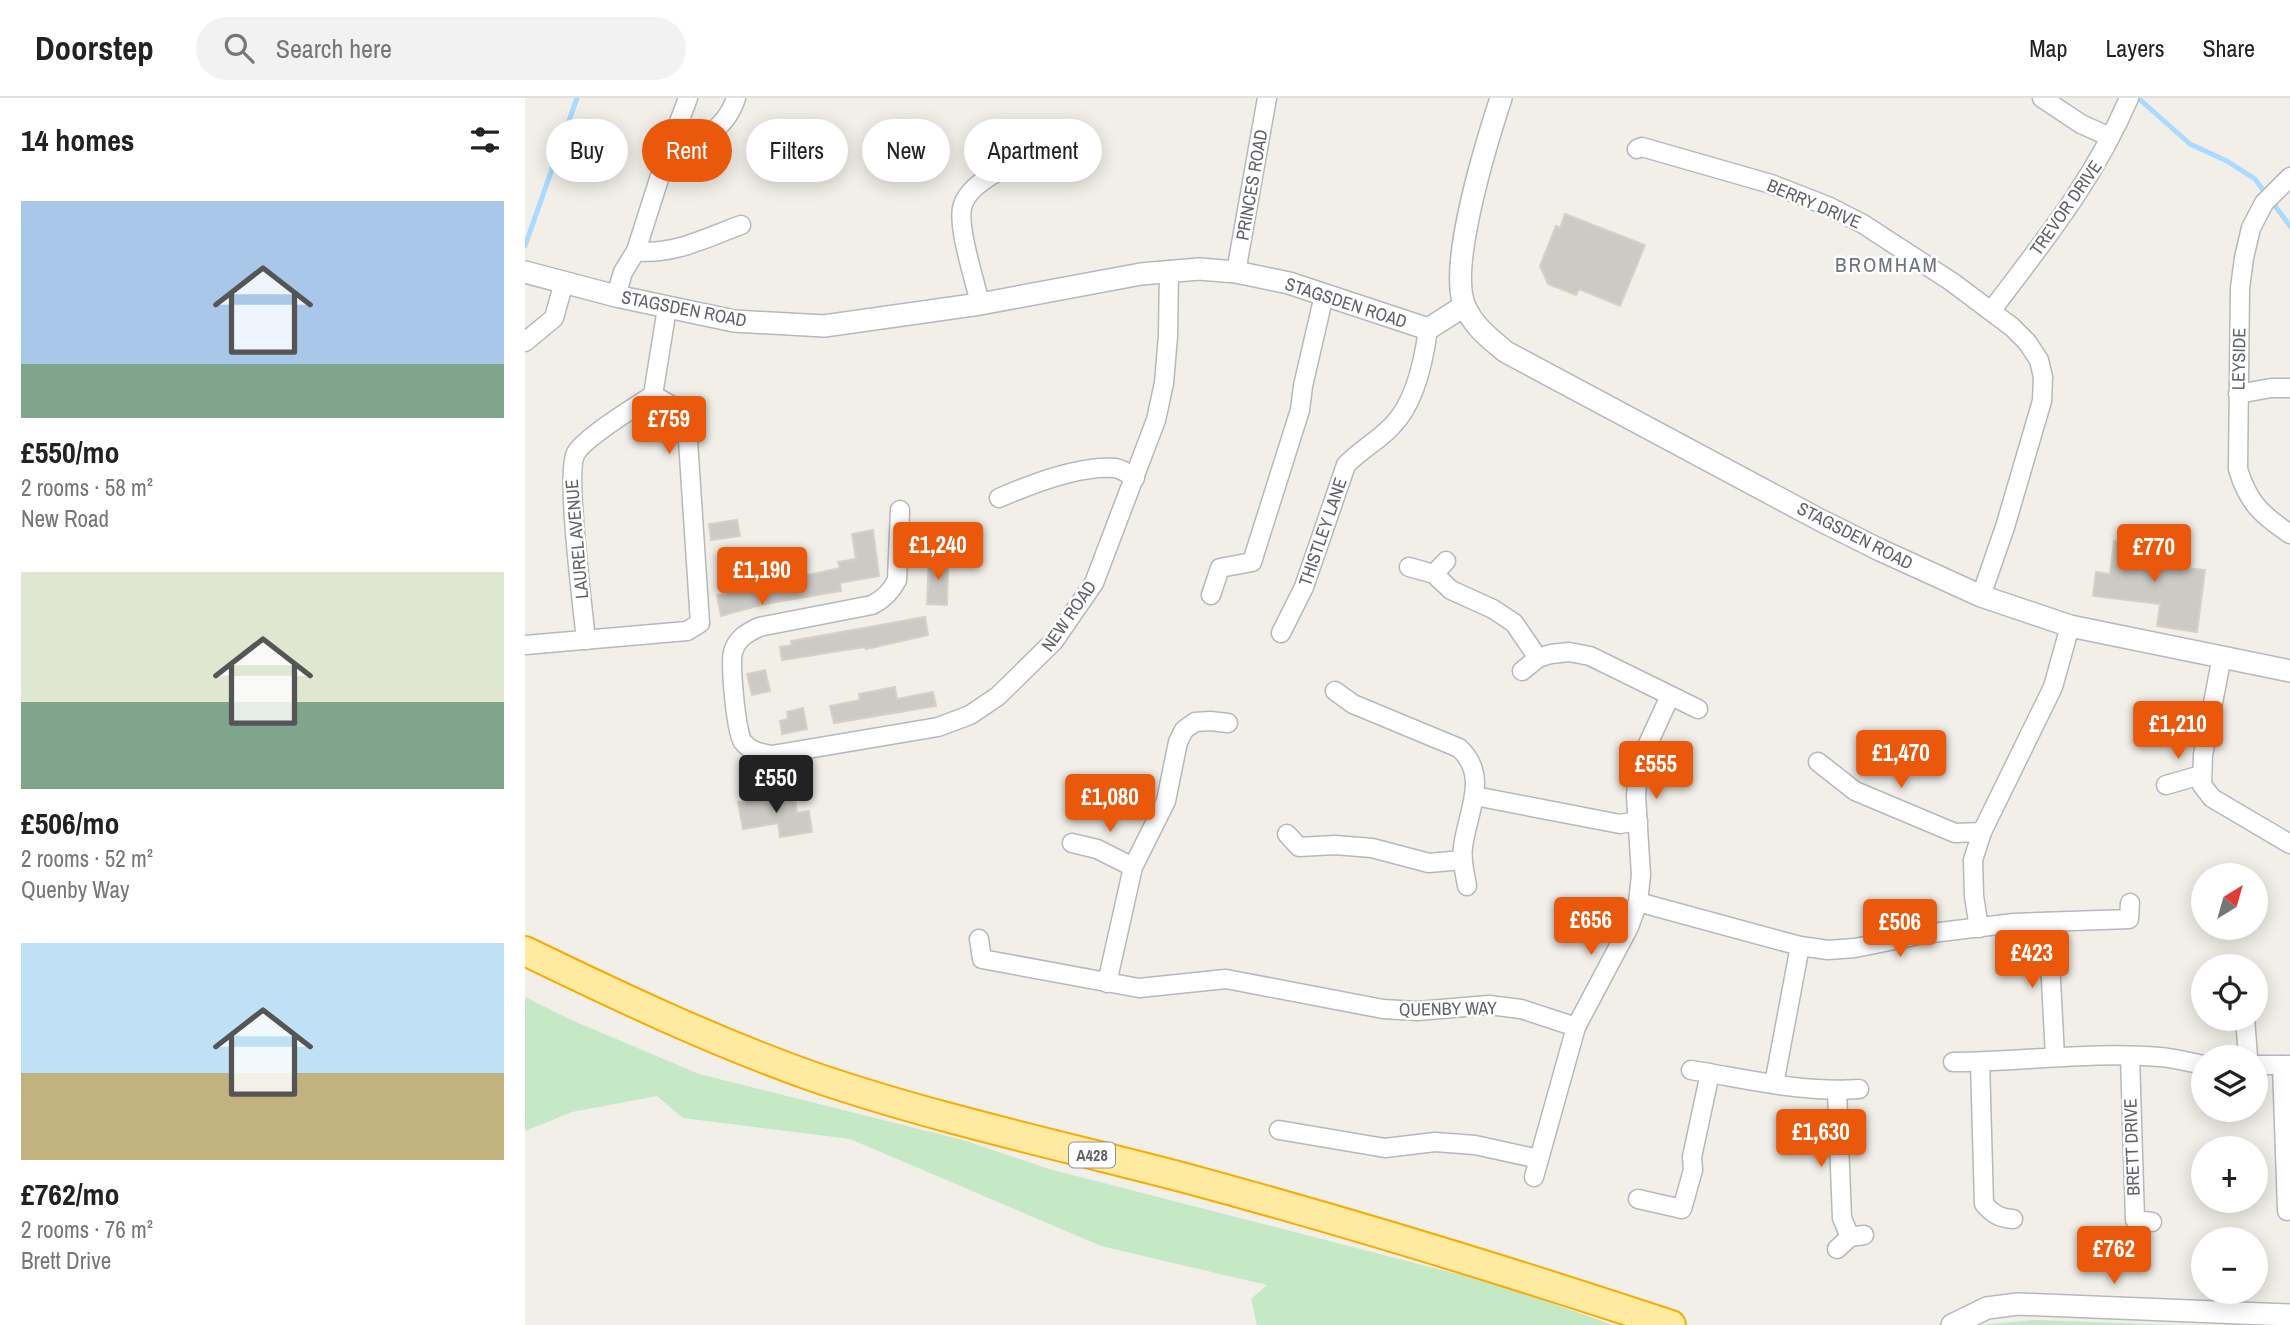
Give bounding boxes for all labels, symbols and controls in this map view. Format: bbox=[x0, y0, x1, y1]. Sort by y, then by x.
search box bbox=[196, 17, 686, 80]
text: Doorstep bbox=[35, 26, 154, 70]
icon: search bbox=[220, 29, 258, 67]
text: Search here bbox=[276, 31, 392, 66]
text: Map bbox=[2029, 32, 2067, 64]
text: Layers bbox=[2105, 32, 2164, 64]
text: Share bbox=[2202, 32, 2255, 64]
chip: Buy bbox=[546, 119, 628, 182]
chip: Rent bbox=[642, 119, 732, 182]
chip: Filters bbox=[746, 119, 848, 182]
chip: New bbox=[862, 119, 950, 182]
chip: Apartment bbox=[964, 119, 1102, 182]
text: 14 homes bbox=[21, 120, 135, 160]
icon: filters bbox=[466, 121, 504, 159]
street label: PRINCES ROAD bbox=[1229, 127, 1274, 242]
street label: TREVOR DRIVE bbox=[2024, 155, 2108, 260]
street label: BERRY DRIVE bbox=[1763, 173, 1865, 234]
icon: home bbox=[200, 247, 326, 373]
district label: BROMHAM bbox=[1835, 250, 1939, 279]
street label: STAGSDEN ROAD bbox=[1282, 271, 1410, 334]
street label: STAGSDEN ROAD bbox=[619, 284, 749, 333]
street label: LEYSIDE bbox=[2225, 328, 2252, 390]
pin: £759 bbox=[628, 396, 710, 456]
text: £759 bbox=[648, 403, 690, 434]
text: £550/mo bbox=[21, 432, 119, 472]
text: 2 rooms · 58 m² bbox=[21, 472, 153, 503]
street label: THISTLEY LANE bbox=[1292, 474, 1353, 589]
street label: LAUREL AVENUE bbox=[559, 478, 594, 600]
street label: STAGSDEN ROAD bbox=[1793, 496, 1917, 575]
text: New Road bbox=[21, 503, 109, 534]
pin: £1,240 bbox=[881, 522, 995, 582]
pin: £770 bbox=[2113, 524, 2195, 584]
text: £1,240 bbox=[909, 529, 967, 560]
text: £770 bbox=[2133, 531, 2175, 562]
pin: £1,190 bbox=[705, 547, 819, 607]
text: £1,190 bbox=[733, 554, 791, 585]
street label: NEW ROAD bbox=[1035, 575, 1102, 656]
icon: home bbox=[200, 618, 326, 744]
pin: £1,210 bbox=[2121, 702, 2235, 761]
text: £1,210 bbox=[2149, 708, 2207, 739]
pin: £1,470 bbox=[1844, 730, 1958, 790]
text: £1,470 bbox=[1872, 737, 1930, 768]
pin: £555 bbox=[1615, 742, 1697, 801]
text: £555 bbox=[1635, 748, 1677, 779]
pin: £550 bbox=[735, 756, 817, 815]
text: £550 bbox=[755, 762, 797, 793]
pin: £1,080 bbox=[1053, 774, 1167, 834]
text: £1,080 bbox=[1081, 781, 1139, 812]
text: £506/mo bbox=[21, 803, 119, 843]
text: 2 rooms · 52 m² bbox=[21, 843, 153, 874]
north arrow bbox=[2191, 863, 2268, 940]
map controls bbox=[2191, 863, 2268, 1304]
text: Quenby Way bbox=[21, 874, 129, 905]
pin: £656 bbox=[1550, 898, 1632, 957]
pin: £506 bbox=[1859, 900, 1941, 959]
text: £656 bbox=[1570, 904, 1612, 935]
text: £506 bbox=[1879, 906, 1921, 937]
pin: £423 bbox=[1991, 930, 2073, 990]
text: £423 bbox=[2011, 937, 2053, 968]
button: locate bbox=[2191, 954, 2268, 1031]
icon: home bbox=[200, 989, 326, 1115]
street label: QUENBY WAY bbox=[1399, 995, 1497, 1022]
button: layers bbox=[2191, 1045, 2268, 1122]
street label: BRETT DRIVE bbox=[2117, 1098, 2146, 1196]
pin: £1,630 bbox=[1764, 1110, 1878, 1169]
text: £1,630 bbox=[1792, 1116, 1850, 1147]
button: + bbox=[2191, 1136, 2268, 1213]
road number: A428 bbox=[1069, 1142, 1115, 1168]
text: £762/mo bbox=[21, 1174, 119, 1214]
text: 2 rooms · 76 m² bbox=[21, 1214, 153, 1245]
pin: £762 bbox=[2073, 1226, 2155, 1286]
button: − bbox=[2191, 1227, 2268, 1304]
text: £762 bbox=[2093, 1233, 2135, 1264]
text: Brett Drive bbox=[21, 1245, 111, 1276]

